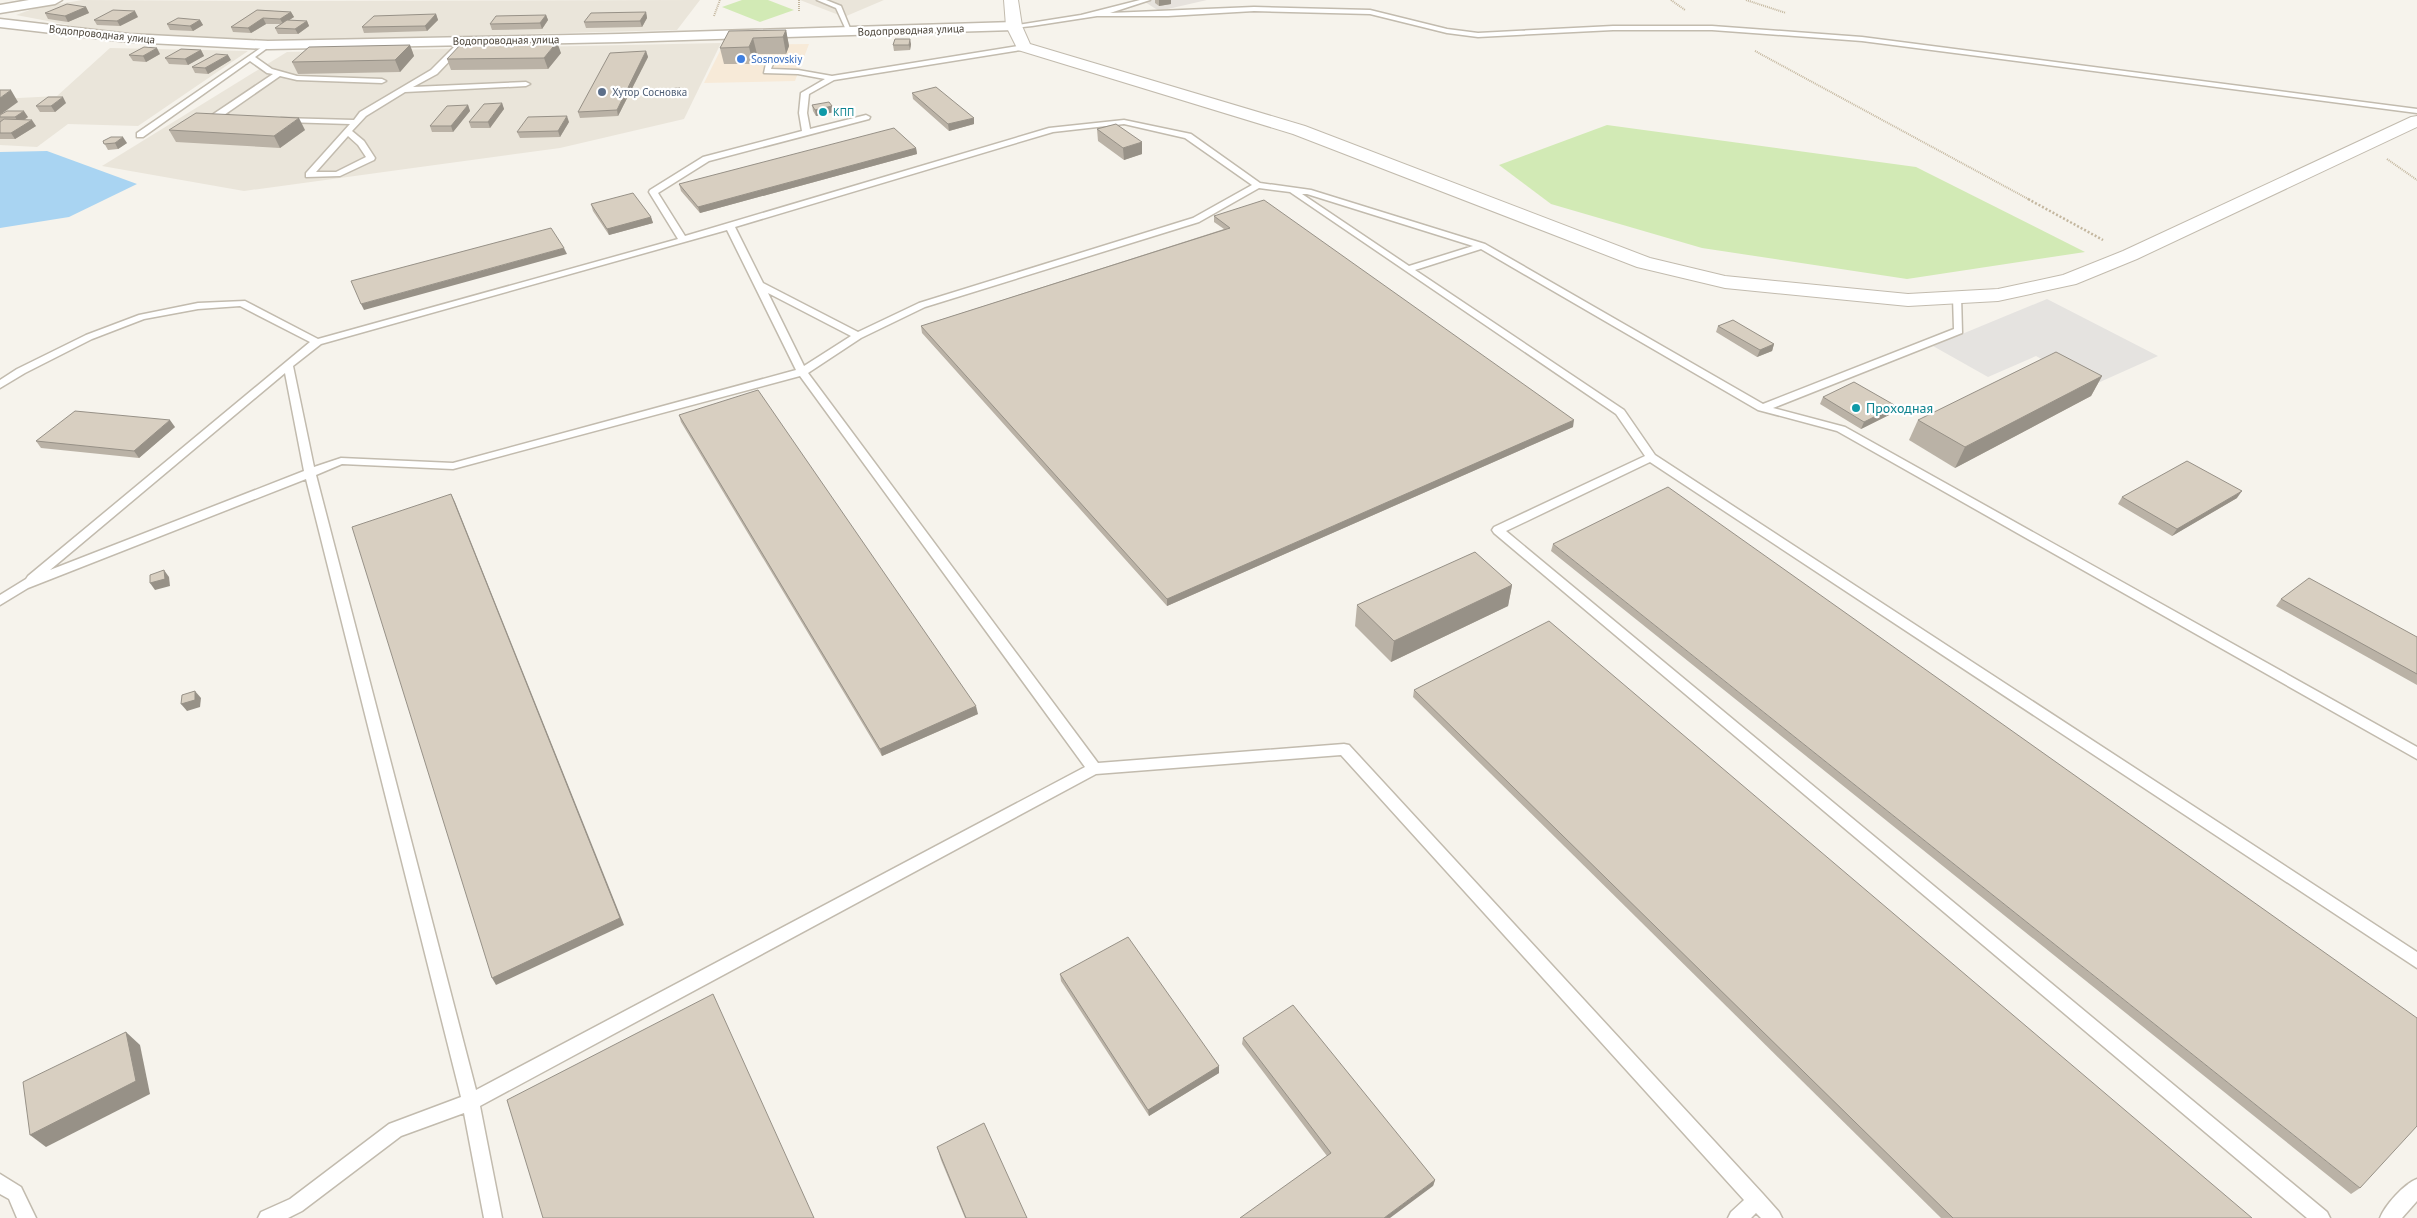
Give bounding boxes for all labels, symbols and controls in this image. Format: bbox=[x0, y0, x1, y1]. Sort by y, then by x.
street label: Водопроводная улица bbox=[48, 21, 156, 47]
street label: Водопроводная улица bbox=[857, 21, 965, 39]
street label: Водопроводная улица bbox=[453, 32, 559, 48]
place label: Sosnovskiy bbox=[751, 52, 803, 66]
marker: Sosnovskiy bbox=[735, 53, 747, 65]
place label: Хутор Сосновка bbox=[612, 85, 687, 99]
marker: Хутор Сосновка bbox=[596, 86, 608, 98]
place label: КПП bbox=[833, 105, 854, 119]
marker: КПП bbox=[817, 106, 829, 118]
place label: Проходная bbox=[1866, 399, 1933, 417]
marker: Проходная bbox=[1850, 402, 1862, 414]

